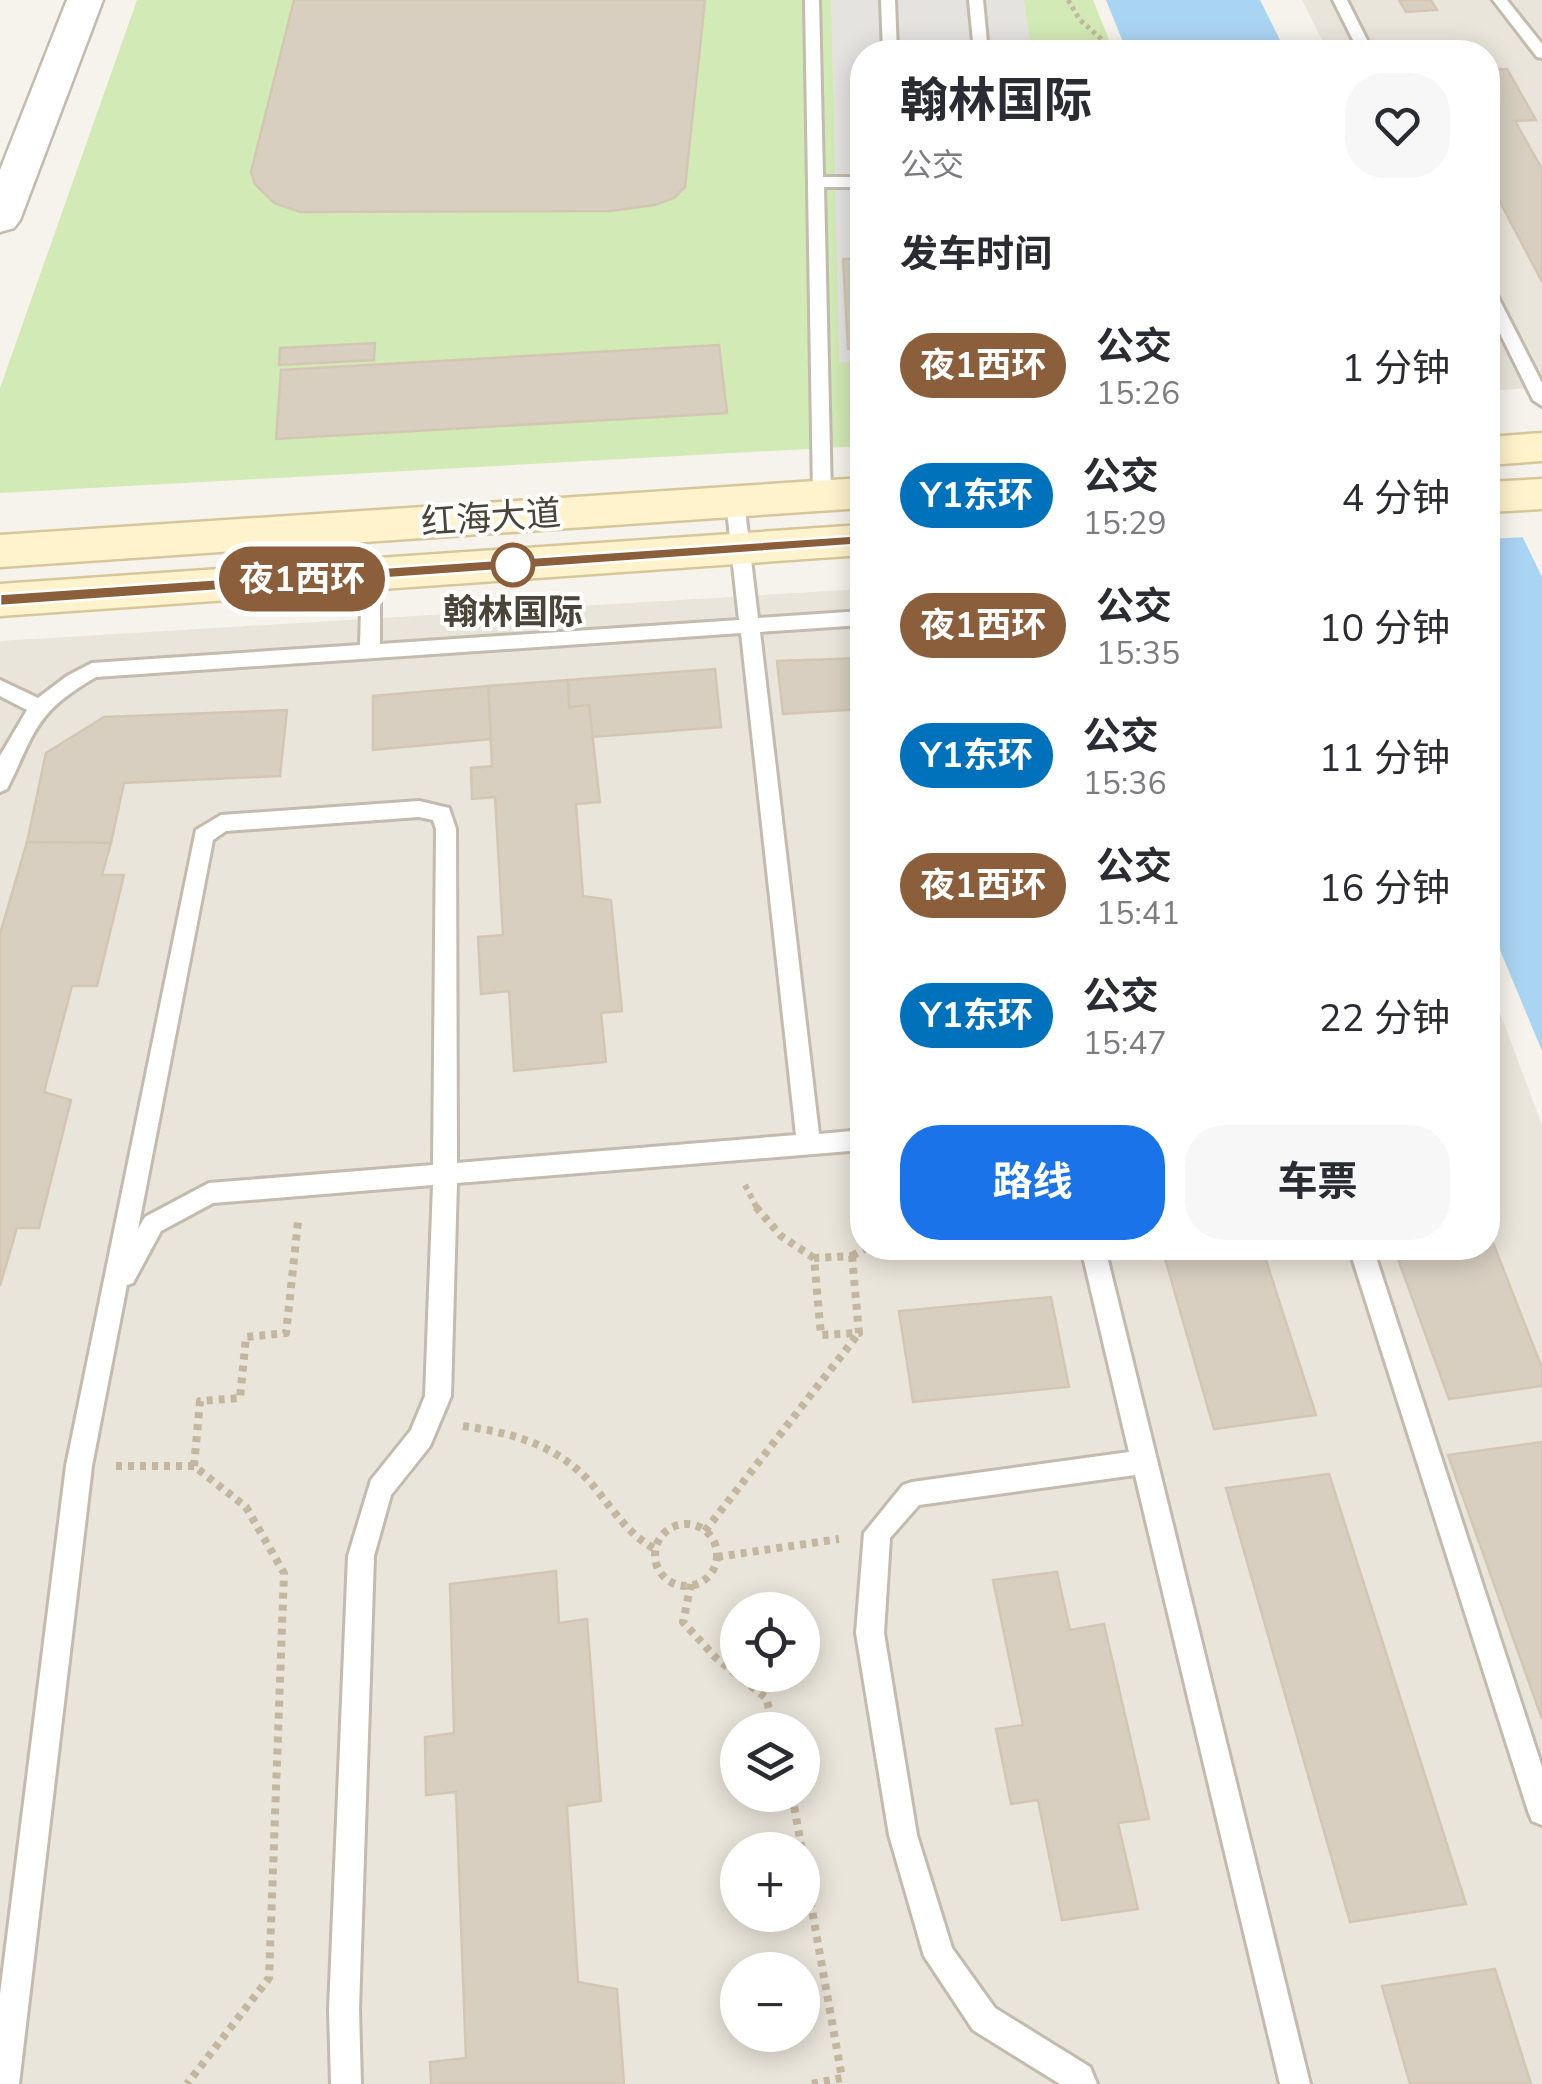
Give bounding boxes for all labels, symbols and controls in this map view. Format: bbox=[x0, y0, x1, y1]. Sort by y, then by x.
text: 翰林国际 bbox=[900, 68, 1092, 134]
button: heart bbox=[1345, 73, 1450, 178]
text: 公交 bbox=[900, 144, 964, 187]
text: 发车时间 bbox=[900, 229, 1052, 280]
text: 公交 bbox=[1096, 321, 1172, 372]
text: 夜1西环 bbox=[920, 342, 1046, 389]
text: 1 分钟 bbox=[1341, 343, 1450, 394]
text: 15:26 bbox=[1096, 372, 1180, 415]
text: 公交 bbox=[1083, 451, 1159, 502]
text: Y1东环 bbox=[920, 472, 1033, 519]
text: 4 分钟 bbox=[1341, 473, 1450, 524]
street label: 红海大道 bbox=[420, 490, 562, 546]
text: 15:29 bbox=[1083, 502, 1167, 545]
marker: 翰林国际 bbox=[492, 544, 534, 586]
line badge: 夜1西环 bbox=[232, 546, 372, 612]
text: 夜1西环 bbox=[239, 556, 365, 603]
text: 公交 bbox=[1096, 581, 1172, 632]
place label: 翰林国际 bbox=[443, 589, 583, 636]
text: 夜1西环 bbox=[920, 602, 1046, 649]
text: 10 分钟 bbox=[1319, 603, 1450, 654]
text: 15:35 bbox=[1096, 632, 1180, 675]
text: 公交 bbox=[1083, 711, 1159, 762]
text: Y1东环 bbox=[920, 732, 1033, 779]
text: 11 分钟 bbox=[1319, 733, 1450, 784]
text: 15:36 bbox=[1083, 762, 1167, 805]
text: 公交 bbox=[1096, 841, 1172, 892]
text: 夜1西环 bbox=[920, 862, 1046, 909]
text: 16 分钟 bbox=[1319, 863, 1450, 914]
text: 15:41 bbox=[1096, 892, 1180, 935]
text: 公交 bbox=[1083, 971, 1159, 1022]
text: Y1东环 bbox=[920, 992, 1033, 1039]
text: 22 分钟 bbox=[1319, 993, 1450, 1044]
text: 15:47 bbox=[1083, 1022, 1167, 1065]
button: 路线 bbox=[900, 1125, 1165, 1240]
button: 车票 bbox=[1185, 1125, 1450, 1240]
map controls bbox=[720, 1592, 820, 2052]
button: locate bbox=[720, 1592, 820, 1692]
button: layers bbox=[720, 1712, 820, 1812]
button: + bbox=[720, 1832, 820, 1932]
button: − bbox=[720, 1952, 820, 2052]

